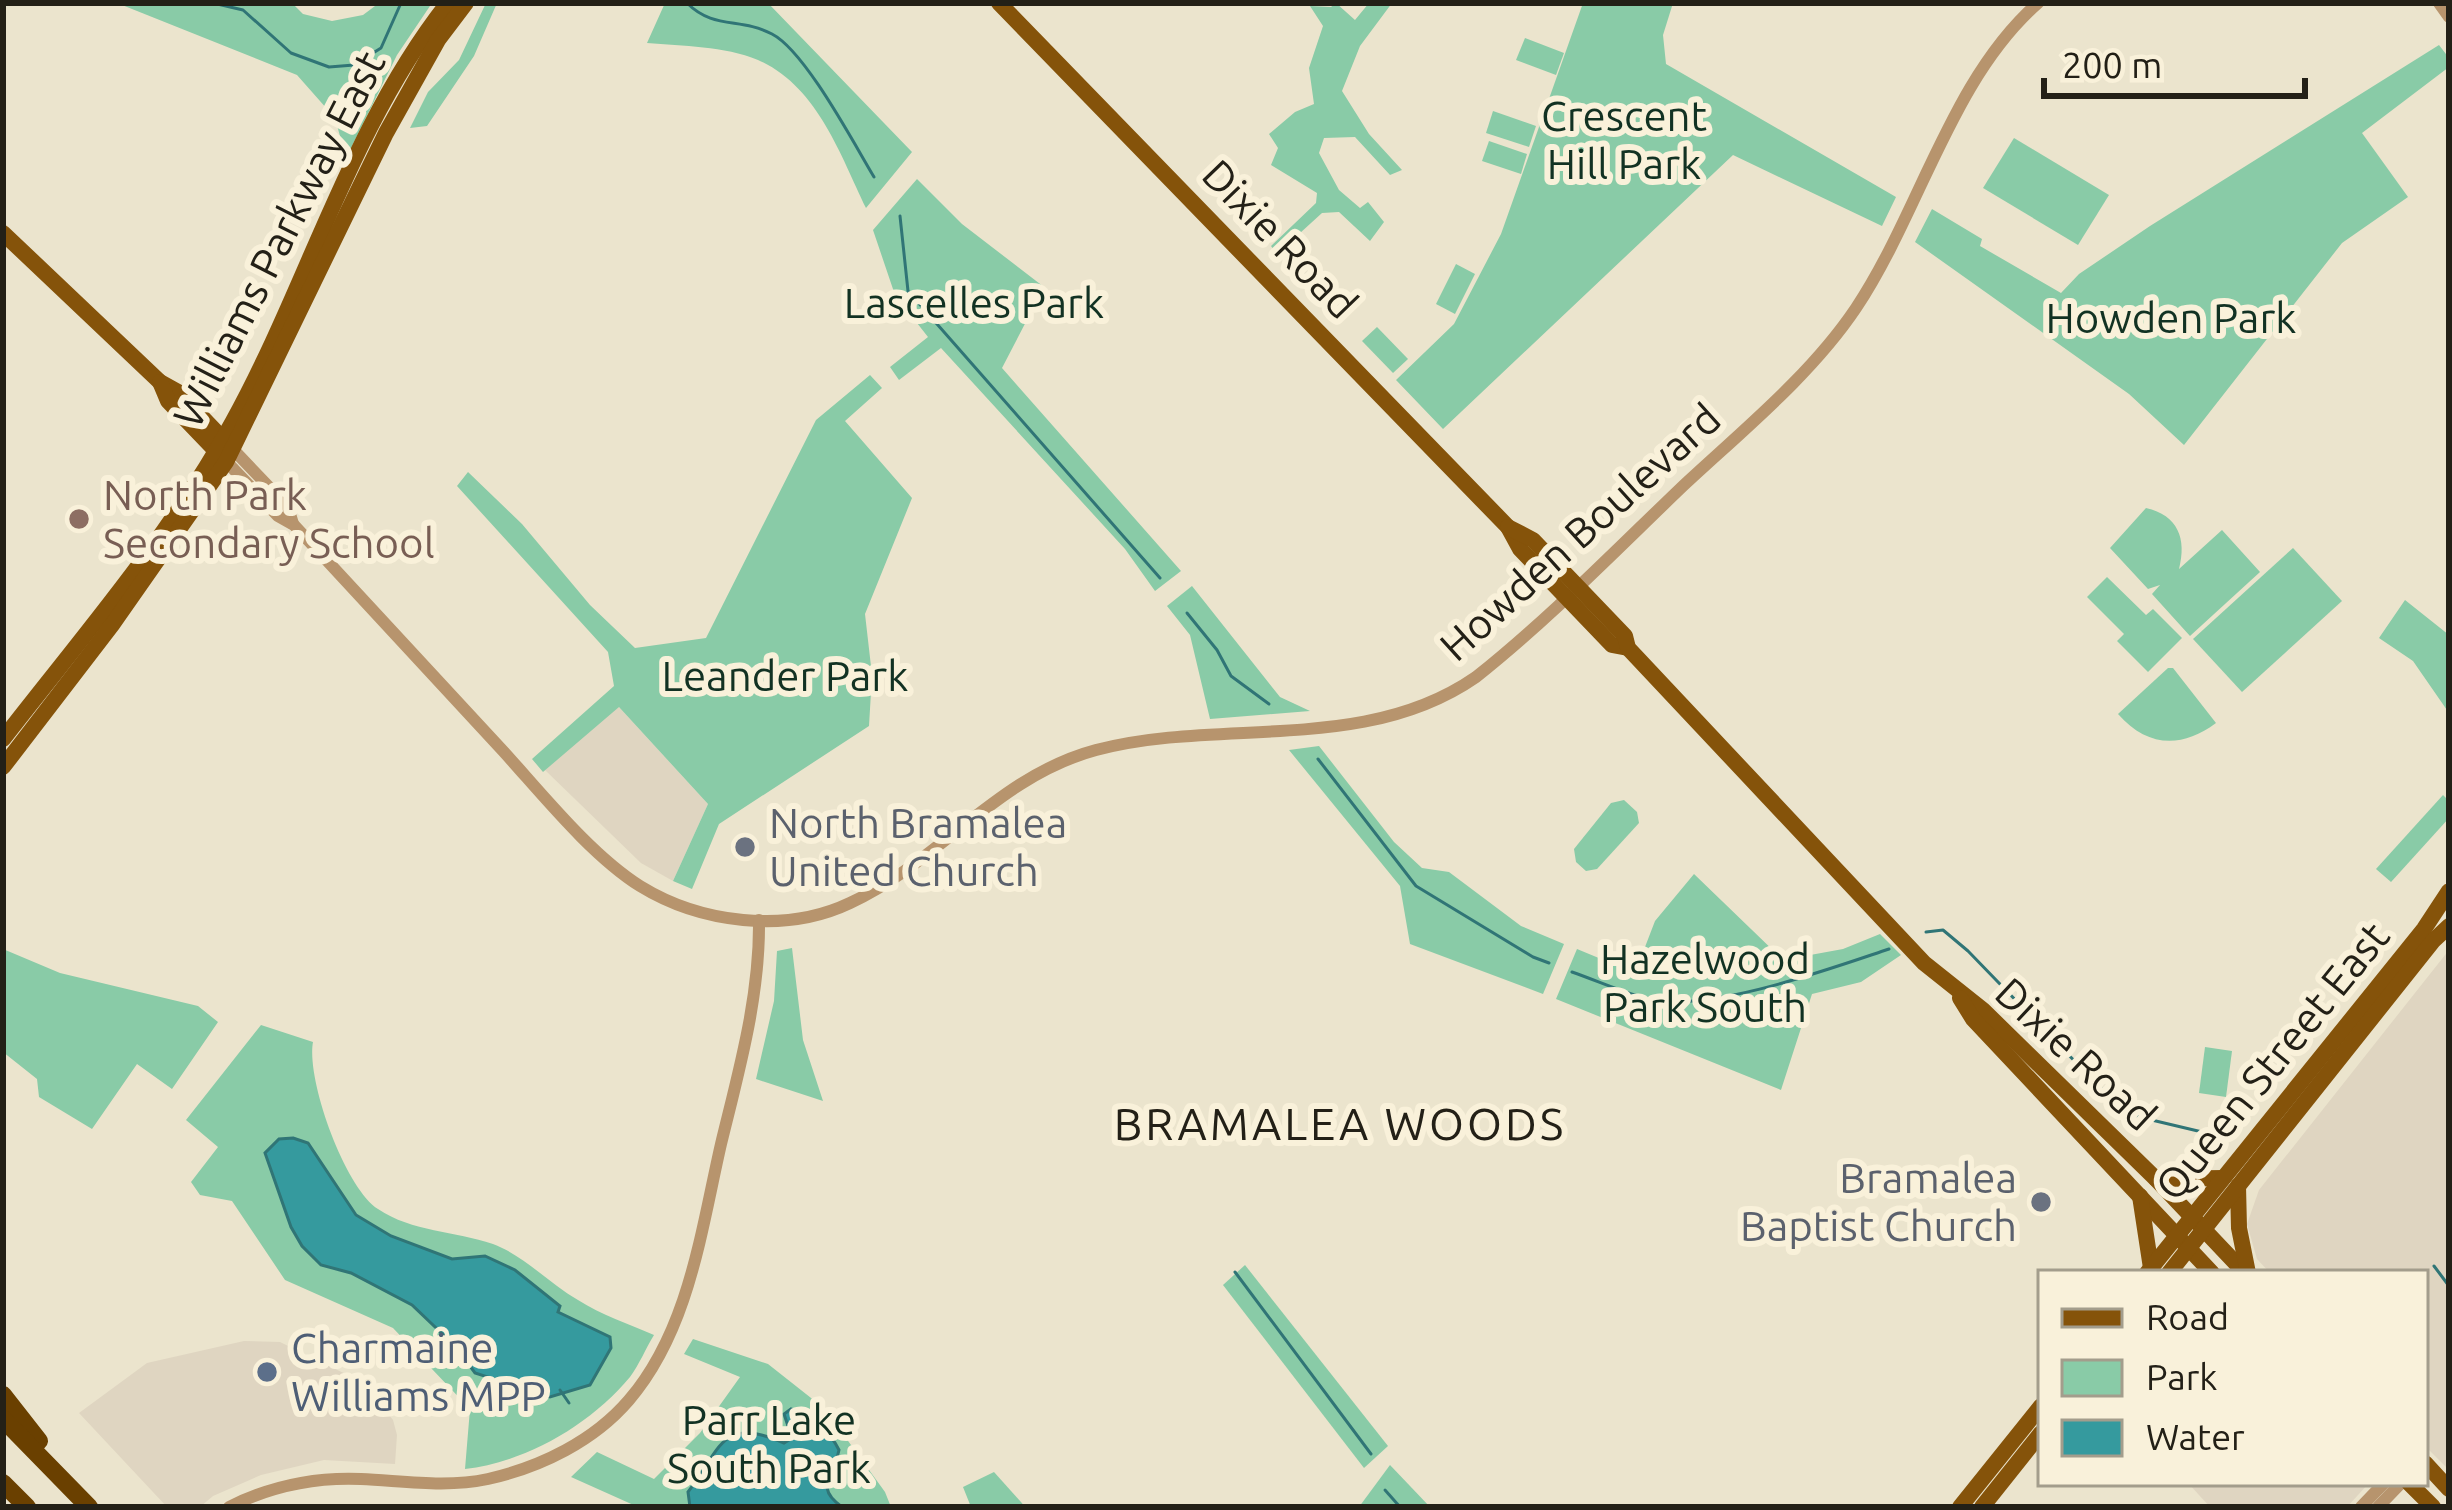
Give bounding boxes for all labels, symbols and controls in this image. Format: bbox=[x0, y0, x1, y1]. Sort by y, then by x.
scale bar bbox=[2044, 24, 2305, 98]
street label: Williams Parkway East bbox=[163, 43, 394, 434]
text: 200 m bbox=[2062, 44, 2162, 85]
park label: Crescent Hill Park bbox=[1541, 92, 1707, 187]
street label: Dixie Road bbox=[1194, 150, 1367, 327]
park label: Lascelles Park bbox=[844, 279, 1104, 326]
park label: Howden Park bbox=[2045, 294, 2297, 341]
street label: Howden Boulevard bbox=[1430, 394, 1729, 669]
place label: North Park Secondary School bbox=[103, 471, 435, 566]
marker: North Park Secondary School bbox=[66, 506, 92, 532]
park label: Leander Park bbox=[662, 652, 908, 699]
place label: North Bramalea United Church bbox=[769, 799, 1067, 894]
marker: North Bramalea United Church bbox=[732, 834, 758, 860]
street label: Queen Street East bbox=[2145, 913, 2398, 1209]
park label: Hazelwood Park South bbox=[1600, 935, 1810, 1030]
street label: Dixie Road bbox=[1987, 968, 2166, 1139]
district label: BRAMALEA WOODS bbox=[1114, 1098, 1566, 1149]
place label: Bramalea Baptist Church bbox=[1740, 1154, 2017, 1249]
marker: Bramalea Baptist Church bbox=[2028, 1189, 2054, 1215]
legend bbox=[2038, 1270, 2428, 1486]
text: Road bbox=[2146, 1296, 2229, 1337]
place label: Charmaine Williams MPP bbox=[291, 1324, 546, 1419]
text: Park bbox=[2146, 1356, 2218, 1397]
marker: Charmaine Williams MPP bbox=[254, 1359, 280, 1385]
park label: Parr Lake South Park bbox=[667, 1396, 871, 1491]
text: Water bbox=[2146, 1416, 2245, 1457]

